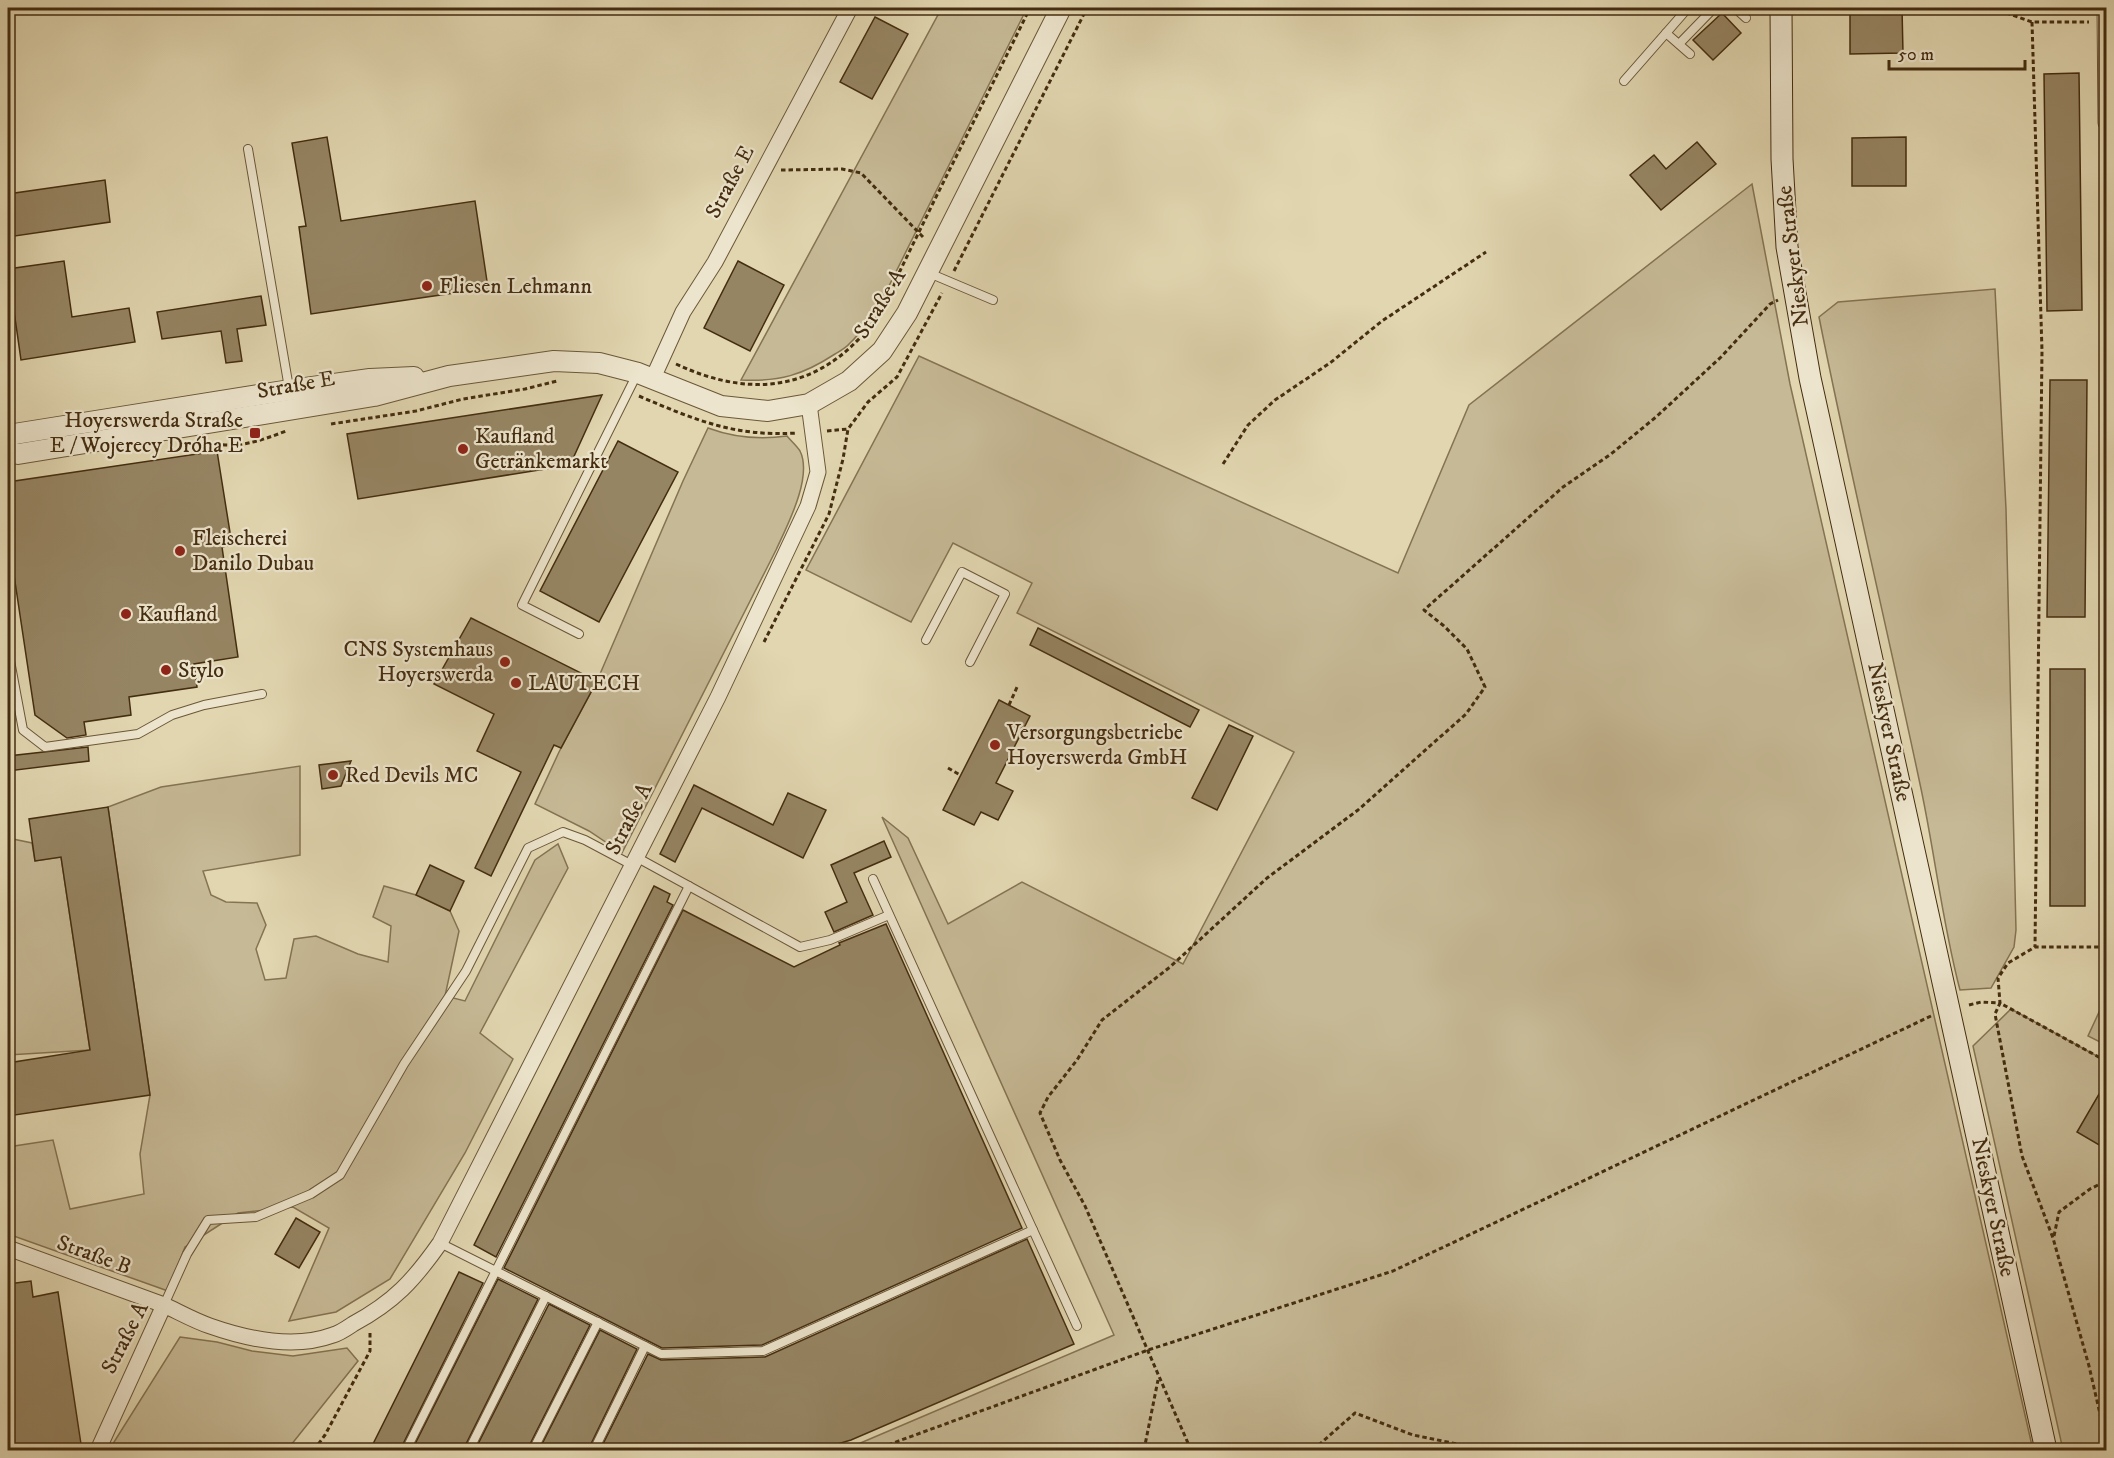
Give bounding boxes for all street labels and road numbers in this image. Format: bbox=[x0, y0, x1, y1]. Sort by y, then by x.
street label: Straße E bbox=[700, 141, 760, 223]
street label: Nieskyer Straße bbox=[1771, 184, 1815, 328]
street label: Straße A bbox=[848, 263, 912, 344]
street label: Straße E bbox=[255, 365, 337, 405]
street label: Nieskyer Straße bbox=[1861, 660, 1917, 804]
street label: Straße A bbox=[599, 778, 659, 860]
street label: Nieskyer Straße bbox=[1965, 1135, 2021, 1279]
street label: Straße B bbox=[53, 1229, 135, 1281]
street label: Straße A bbox=[95, 1297, 155, 1379]

